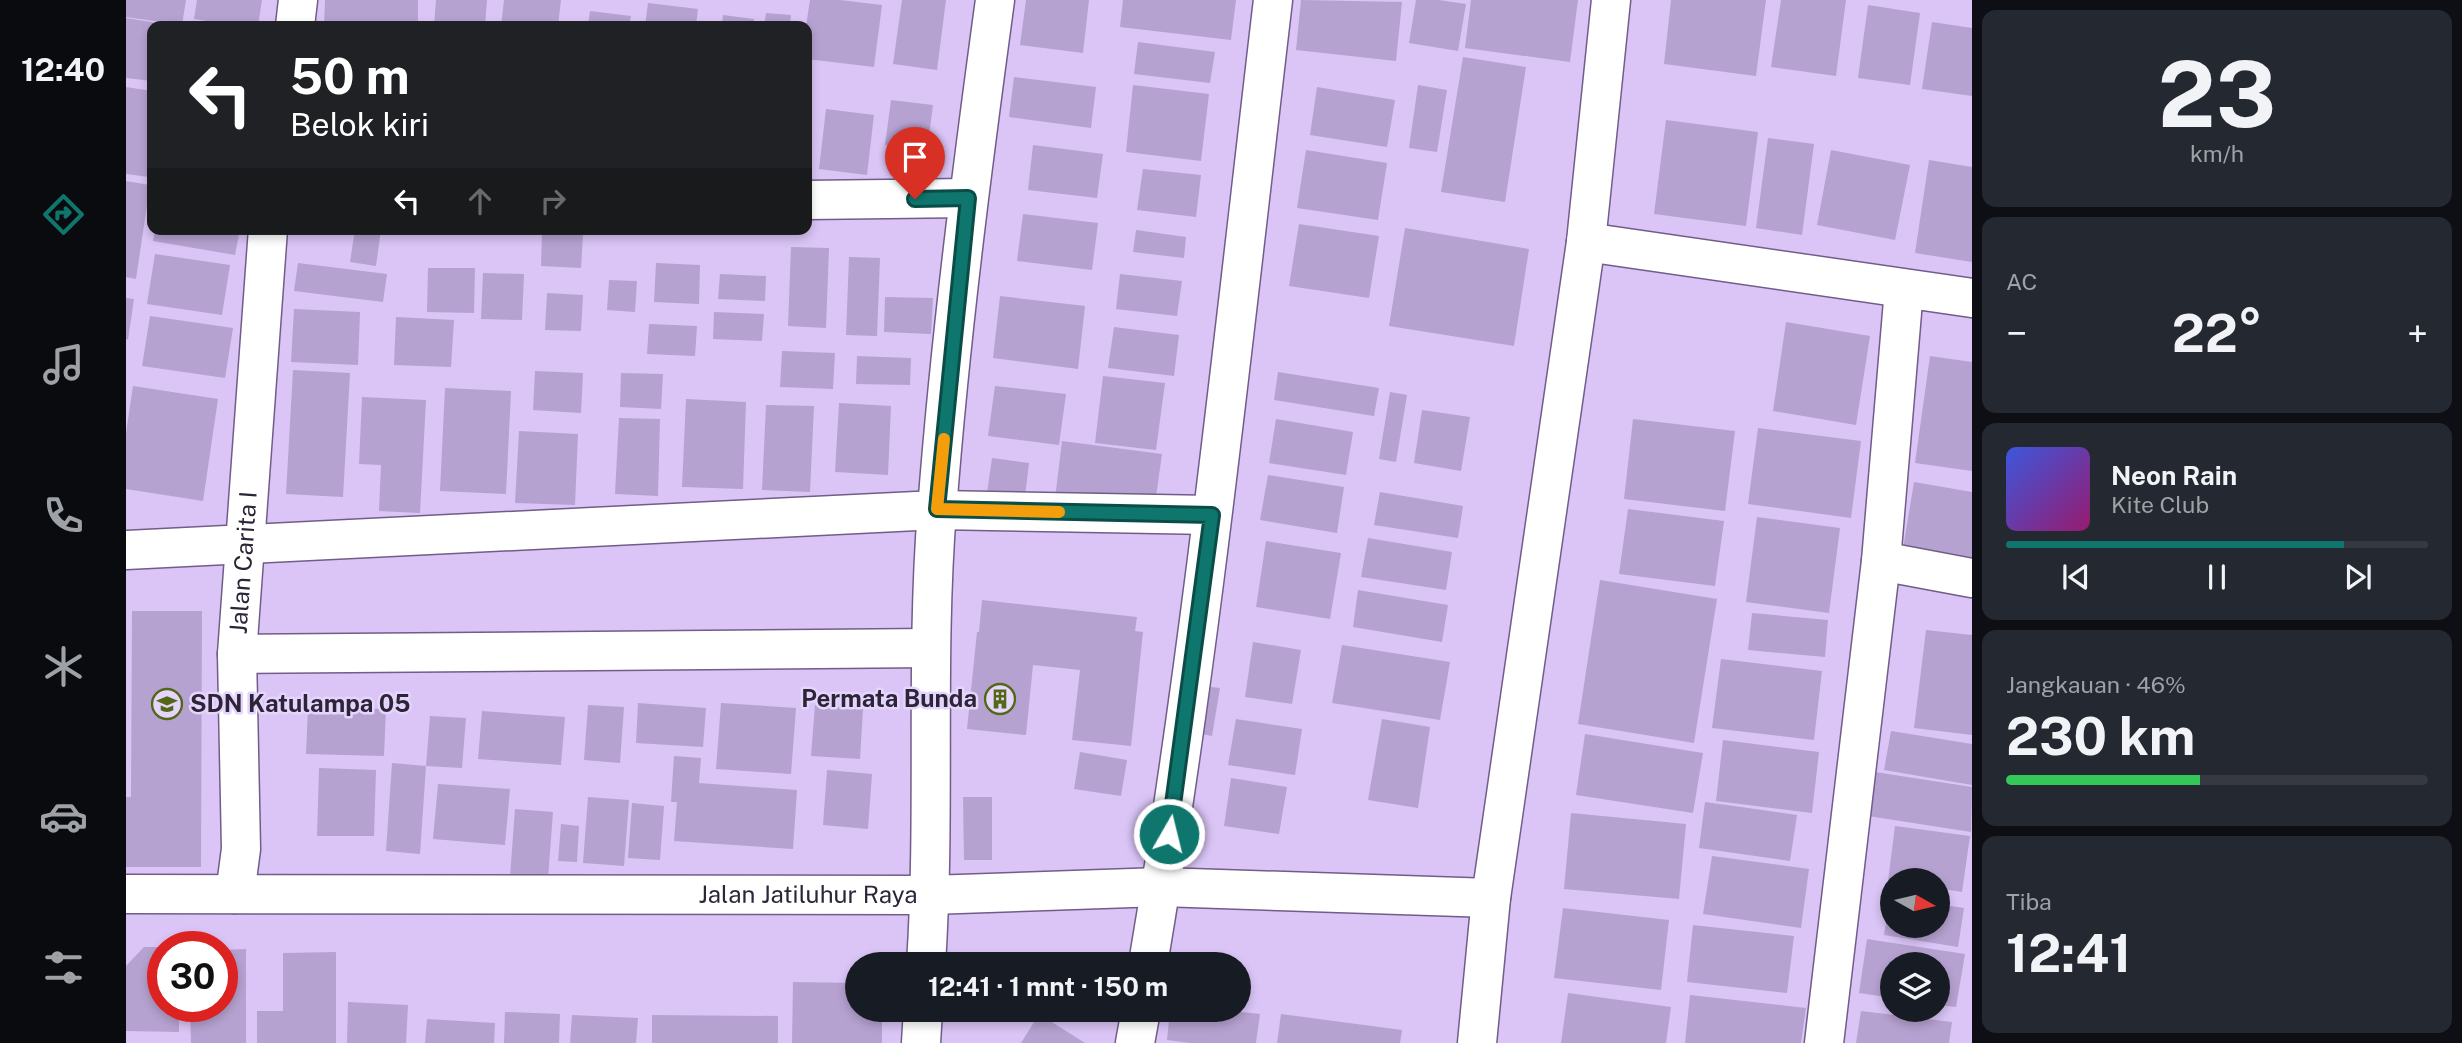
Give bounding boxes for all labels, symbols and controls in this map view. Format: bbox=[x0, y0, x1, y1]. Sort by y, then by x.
text: 23 bbox=[2158, 41, 2276, 147]
text: 50 m bbox=[290, 47, 410, 105]
icon: left bbox=[175, 49, 266, 140]
text: 12:40 bbox=[21, 51, 105, 88]
text: Belok kiri bbox=[290, 106, 429, 143]
pin bbox=[885, 127, 945, 199]
icon: arrive bbox=[896, 138, 934, 176]
text: km/h bbox=[2190, 140, 2244, 167]
icon: left bbox=[388, 182, 426, 220]
icon: ahead bbox=[461, 182, 499, 220]
icon: right bbox=[534, 182, 572, 220]
icon: directions bbox=[39, 190, 88, 239]
text: AC bbox=[2006, 268, 2037, 295]
text: 22° bbox=[2172, 303, 2262, 364]
text: − bbox=[2006, 311, 2027, 356]
text: + bbox=[2407, 311, 2428, 356]
icon: music bbox=[39, 340, 88, 389]
text: Neon Rain bbox=[2111, 460, 2237, 491]
street label: Jalan Carita I bbox=[224, 490, 262, 635]
icon: phone bbox=[39, 491, 88, 540]
text: Kite Club bbox=[2111, 491, 2209, 518]
icon: previous bbox=[2057, 558, 2095, 596]
icon: pause bbox=[2198, 558, 2236, 596]
icon: next bbox=[2339, 558, 2377, 596]
icon: climate bbox=[39, 642, 88, 691]
text: Jangkauan · 46% bbox=[2006, 671, 2186, 698]
building icon: Permata Bunda bbox=[983, 682, 1017, 716]
place label: Permata Bunda bbox=[801, 684, 977, 712]
school or university icon: SDN Katulampa 05 bbox=[150, 687, 184, 721]
place label: SDN Katulampa 05 bbox=[190, 689, 410, 717]
text: 230 km bbox=[2006, 706, 2195, 767]
icon: car bbox=[39, 792, 88, 841]
position arrow bbox=[1132, 797, 1206, 871]
north arrow bbox=[1880, 868, 1950, 938]
map controls bbox=[1880, 868, 1950, 1022]
street label: Jalan Jatiluhur Raya bbox=[698, 880, 918, 908]
text: Tiba bbox=[2006, 888, 2052, 915]
text: 12:41 bbox=[2006, 923, 2132, 984]
speed limit sign: 30 bbox=[147, 931, 238, 1022]
icon: filters bbox=[39, 943, 88, 992]
button: layers bbox=[1880, 952, 1950, 1022]
text: 12:41 · 1 mnt · 150 m bbox=[928, 971, 1168, 1002]

